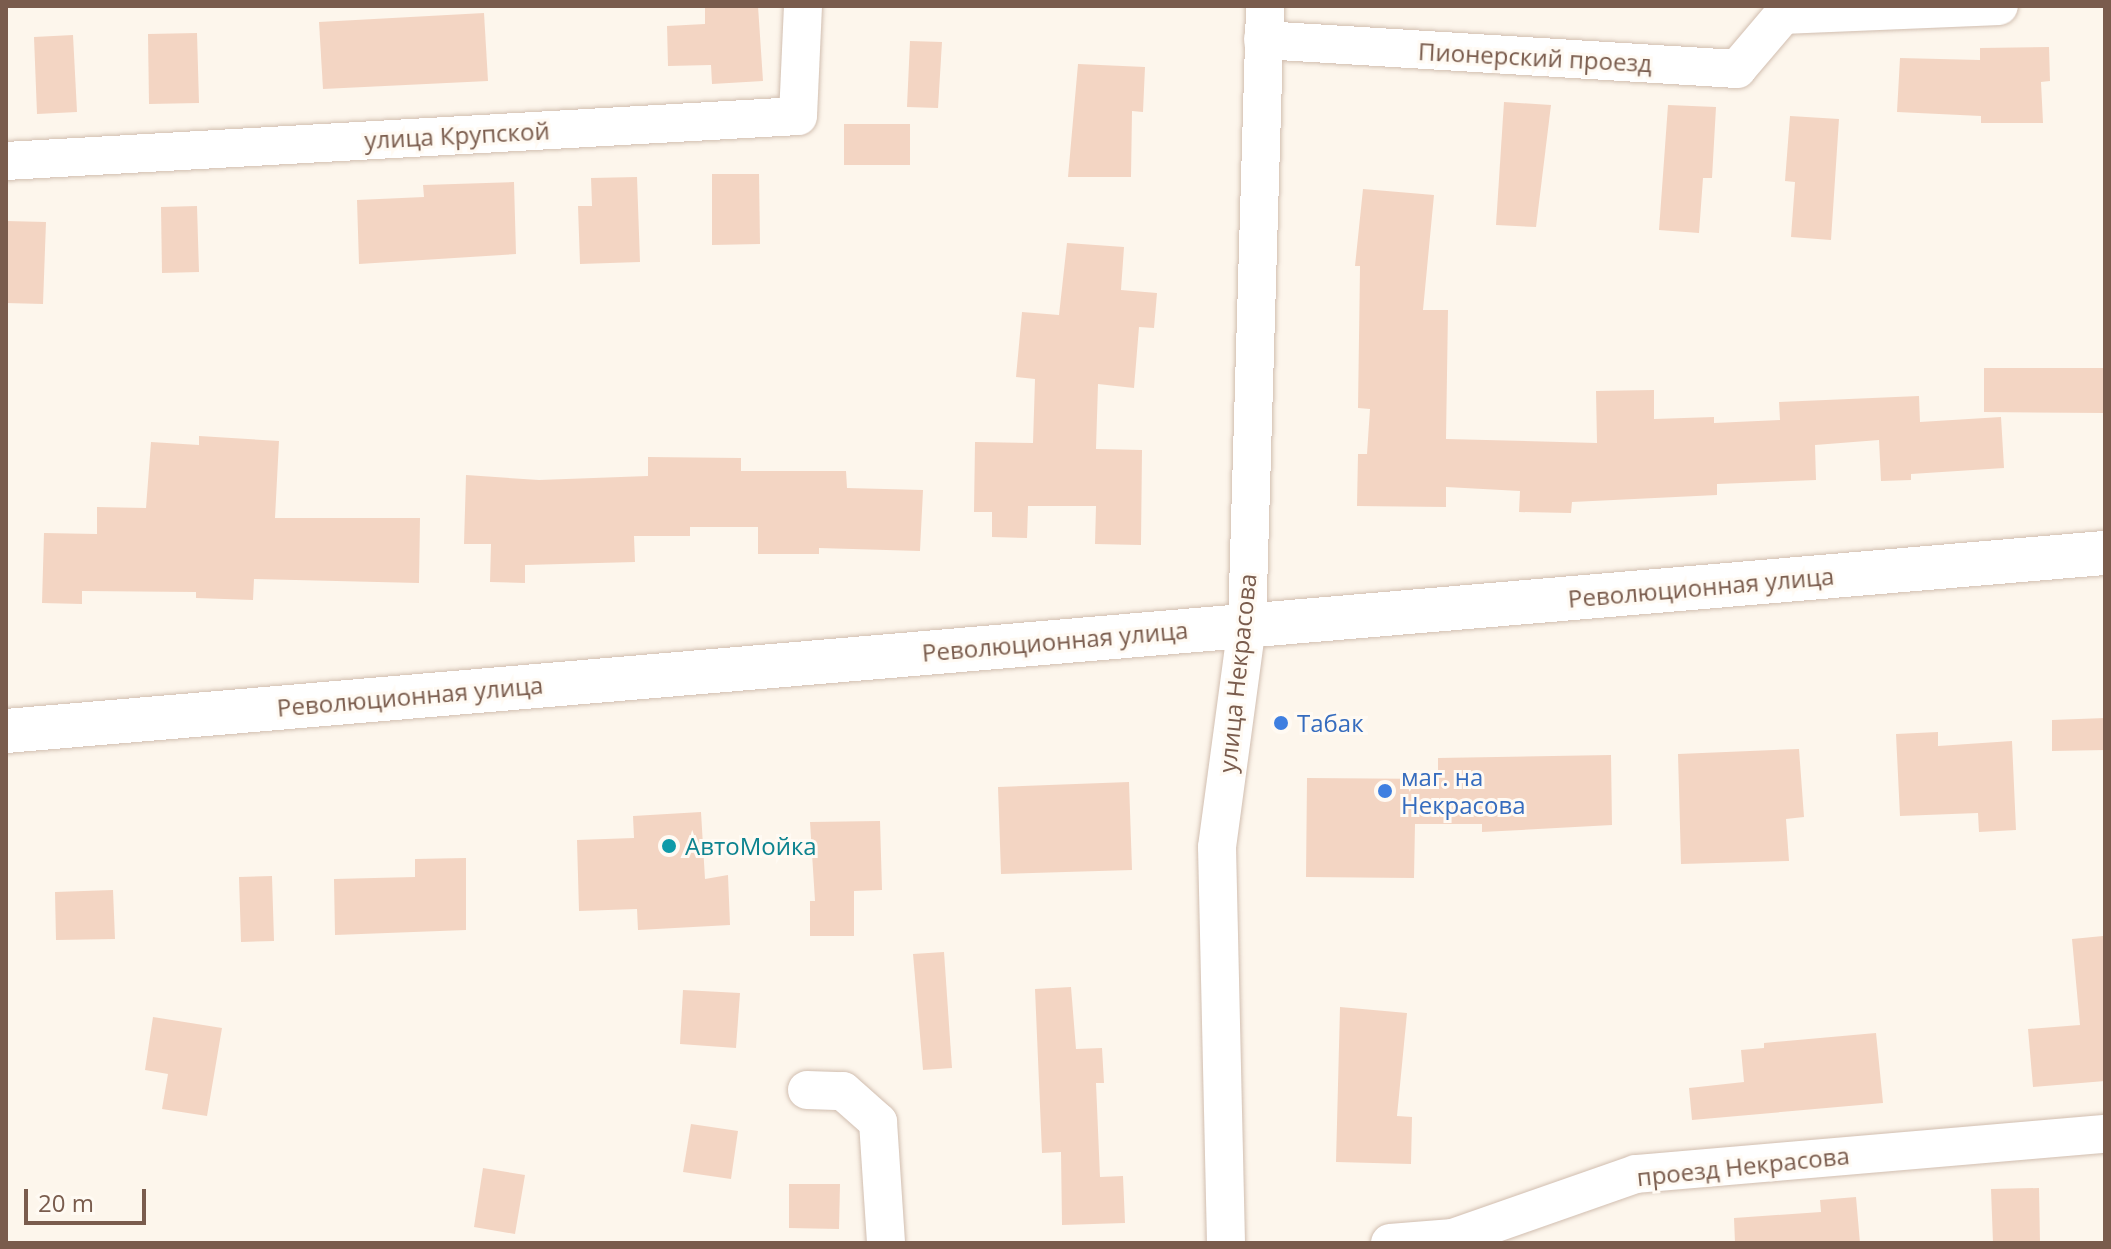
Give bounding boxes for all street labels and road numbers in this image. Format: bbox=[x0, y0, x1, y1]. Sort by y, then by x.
street label: Пионерский проезд bbox=[1417, 36, 1653, 78]
street label: улица Крупской bbox=[364, 116, 550, 154]
street label: Революционная улица bbox=[1567, 561, 1835, 613]
street label: улица Некрасова bbox=[1212, 572, 1262, 774]
street label: Революционная улица bbox=[921, 615, 1189, 667]
street label: Революционная улица bbox=[276, 670, 544, 722]
street label: проезд Некрасова bbox=[1635, 1141, 1851, 1191]

